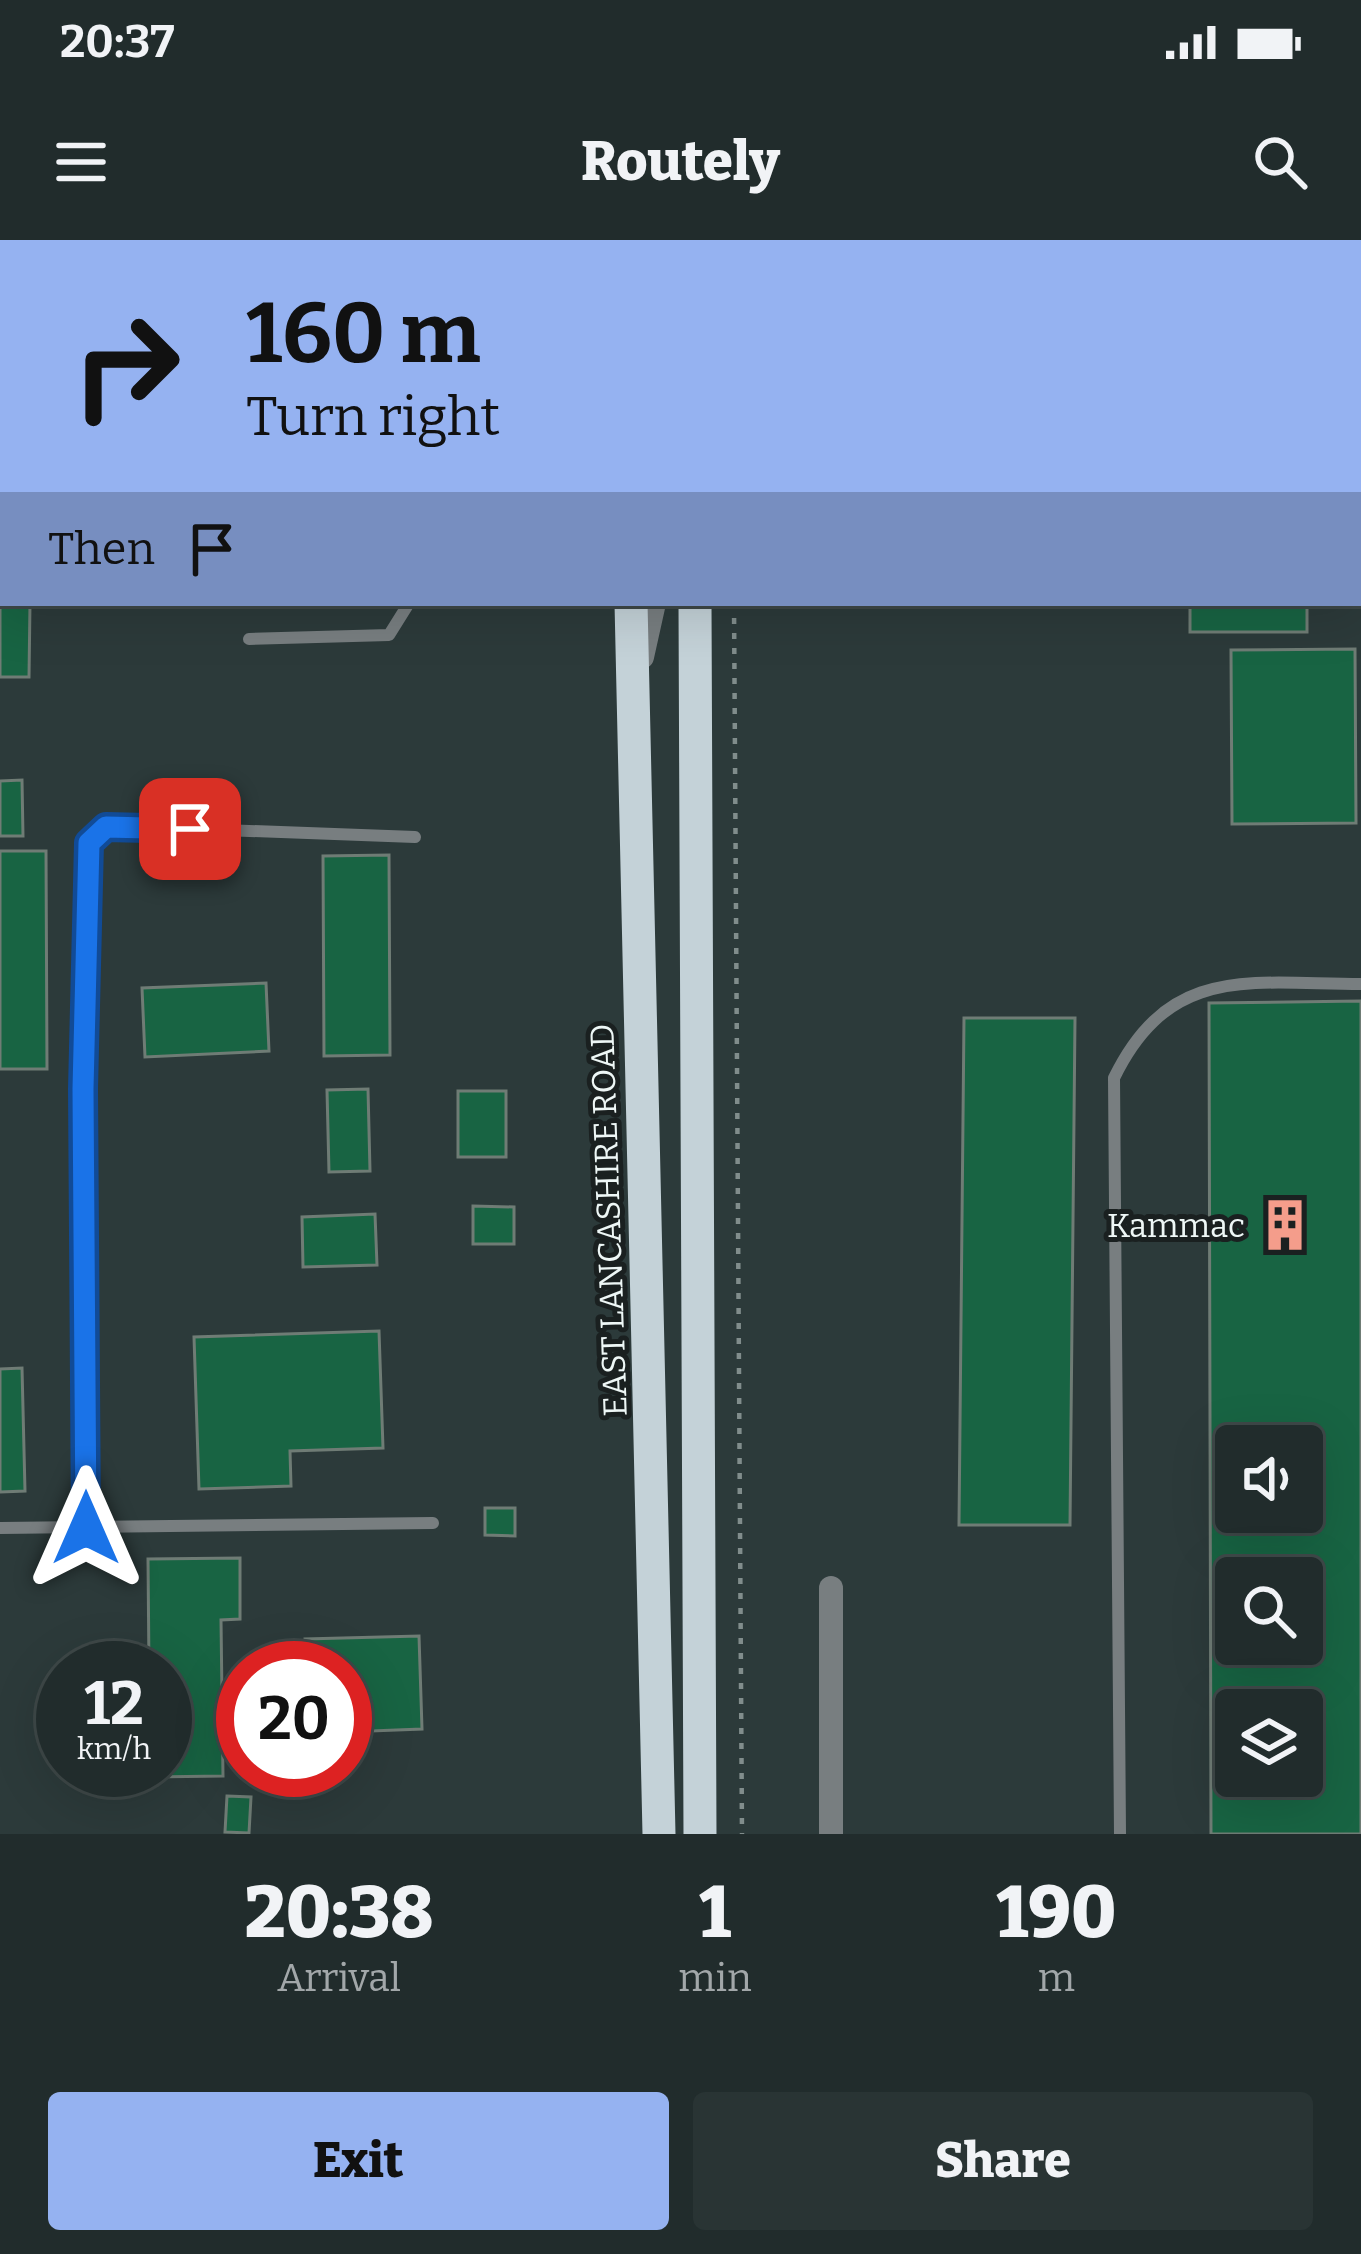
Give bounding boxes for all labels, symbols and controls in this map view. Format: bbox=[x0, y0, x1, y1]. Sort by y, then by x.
text: 20:37 bbox=[60, 15, 175, 69]
icon: menu bbox=[48, 129, 114, 195]
icon: search bbox=[1247, 129, 1313, 195]
text: Routely bbox=[581, 130, 780, 194]
text: 160 m bbox=[246, 283, 481, 384]
icon: right bbox=[48, 288, 204, 444]
text: Turn right bbox=[246, 385, 500, 449]
icon: arrive bbox=[179, 516, 245, 582]
text: Then bbox=[48, 522, 155, 576]
pin bbox=[139, 778, 241, 880]
icon: arrive bbox=[157, 796, 223, 862]
street label: EAST LANCASHIRE ROAD bbox=[582, 1023, 636, 1417]
building icon: Kammac bbox=[1256, 1196, 1314, 1254]
place label: Kammac bbox=[1107, 1206, 1245, 1246]
map controls bbox=[1215, 1425, 1323, 1797]
button: sound bbox=[1215, 1425, 1323, 1533]
position arrow bbox=[23, 1465, 149, 1591]
button: search bbox=[1215, 1557, 1323, 1665]
speed limit sign: 20 bbox=[216, 1641, 372, 1797]
text: 12 bbox=[84, 1668, 144, 1740]
button: layers bbox=[1215, 1689, 1323, 1797]
text: km/h bbox=[77, 1731, 151, 1767]
text: 20:38 bbox=[245, 1870, 434, 1956]
text: 1 bbox=[699, 1870, 731, 1956]
text: 190 bbox=[996, 1870, 1116, 1956]
text: Arrival bbox=[277, 1955, 401, 2001]
text: min bbox=[678, 1955, 752, 2001]
text: m bbox=[1038, 1955, 1075, 2001]
button: Exit bbox=[48, 2092, 669, 2230]
button: Share bbox=[693, 2092, 1313, 2230]

